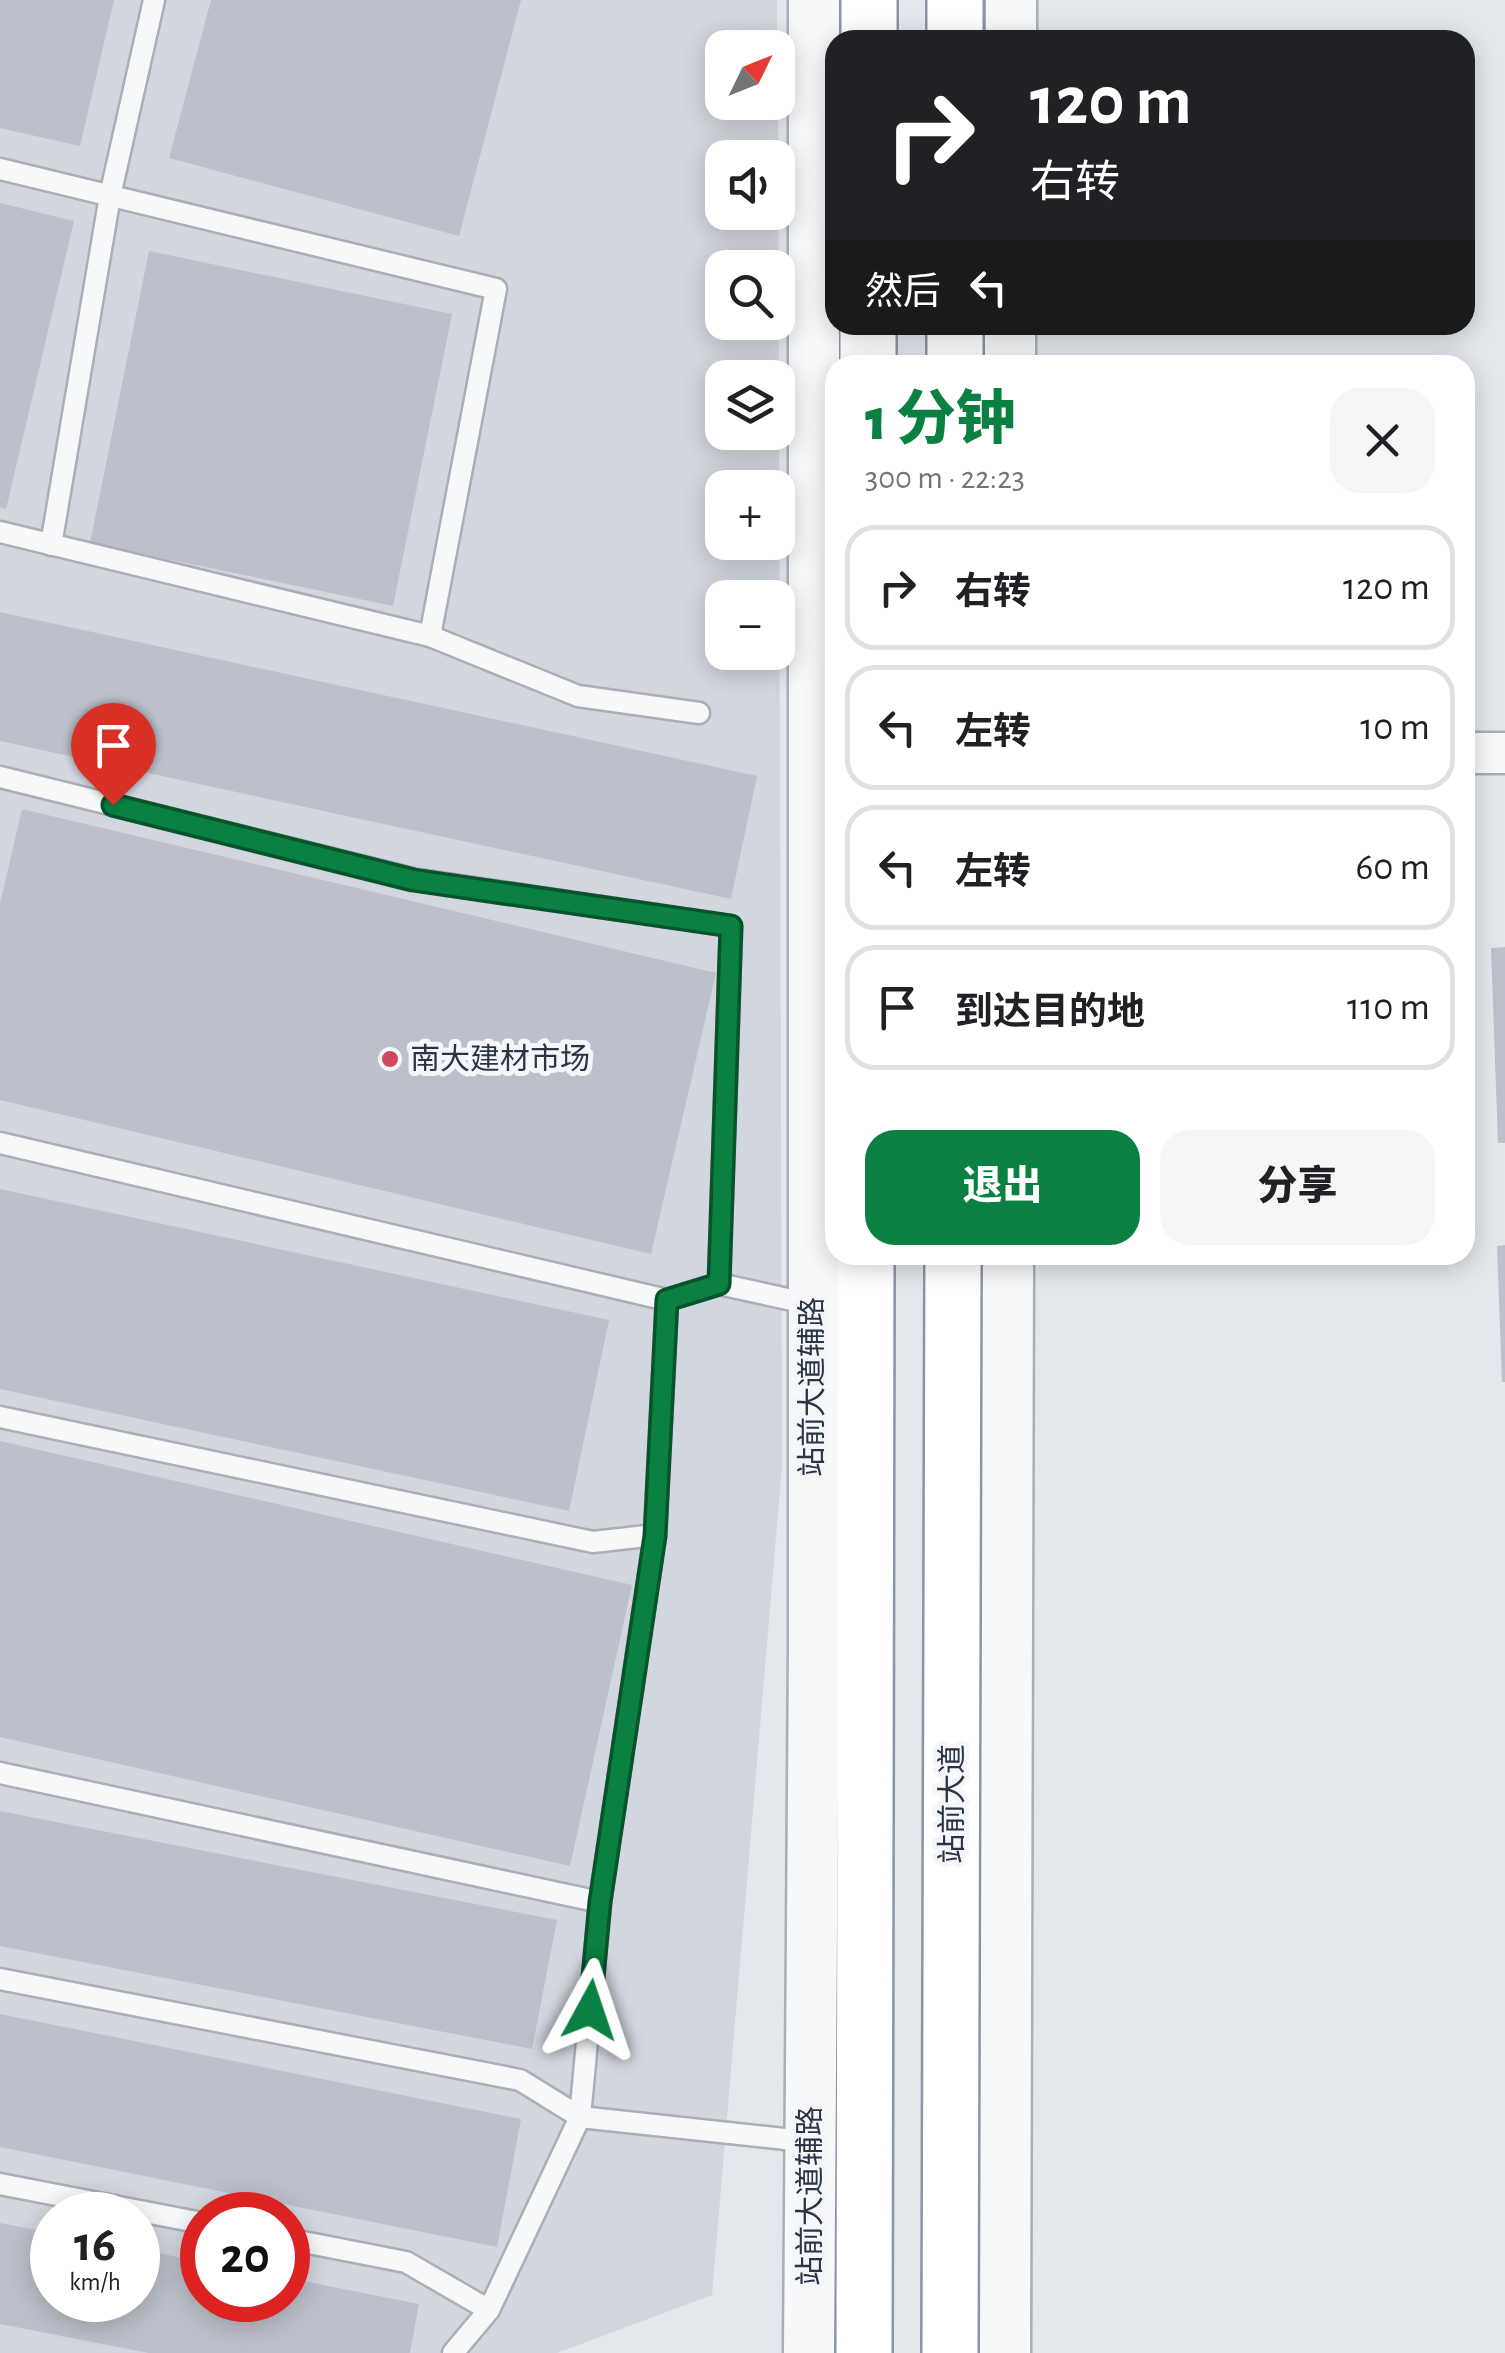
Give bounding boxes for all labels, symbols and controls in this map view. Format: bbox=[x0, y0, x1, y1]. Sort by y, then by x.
north arrow bbox=[705, 30, 795, 120]
map controls bbox=[705, 30, 795, 670]
text: 120 m bbox=[1030, 67, 1192, 137]
icon: right bbox=[865, 70, 995, 200]
button: sound bbox=[705, 140, 795, 230]
text: 右转 bbox=[1030, 161, 1120, 206]
button: search bbox=[705, 250, 795, 340]
icon: left bbox=[961, 260, 1016, 315]
text: 然后 bbox=[865, 274, 941, 312]
button: layers bbox=[705, 360, 795, 450]
button: close bbox=[1330, 388, 1435, 493]
text: 1 分钟 bbox=[865, 391, 1016, 451]
text: 300 m · 22:23 bbox=[865, 462, 1025, 494]
button: + bbox=[705, 470, 795, 560]
icon: right bbox=[870, 560, 925, 615]
text: 120 m bbox=[1343, 569, 1430, 607]
text: 右转 bbox=[955, 574, 1031, 612]
button: − bbox=[705, 580, 795, 670]
icon: left bbox=[870, 700, 925, 755]
pin bbox=[71, 703, 156, 806]
text: 10 m bbox=[1360, 709, 1430, 747]
text: 左转 bbox=[955, 714, 1031, 752]
icon: arrive bbox=[86, 718, 141, 773]
icon: left bbox=[870, 840, 925, 895]
text: 60 m bbox=[1355, 849, 1430, 887]
text: 左转 bbox=[955, 854, 1031, 892]
icon: arrive bbox=[870, 980, 925, 1035]
text: 110 m bbox=[1347, 989, 1430, 1027]
text: 到达目的地 bbox=[955, 994, 1145, 1032]
place label: 南大建材市场 bbox=[410, 1043, 590, 1075]
marker: 南大建材市场 bbox=[379, 1048, 401, 1070]
button: 退出 bbox=[865, 1130, 1140, 1245]
button: 分享 bbox=[1160, 1130, 1435, 1245]
street label: 站前大道辅路 bbox=[796, 1297, 828, 1477]
street label: 站前大道 bbox=[936, 1744, 968, 1864]
position arrow bbox=[538, 1958, 642, 2062]
street label: 站前大道辅路 bbox=[794, 2106, 826, 2286]
speed limit sign: 20 bbox=[180, 2192, 310, 2322]
text: 16 bbox=[74, 2220, 116, 2270]
text: km/h bbox=[69, 2270, 121, 2295]

